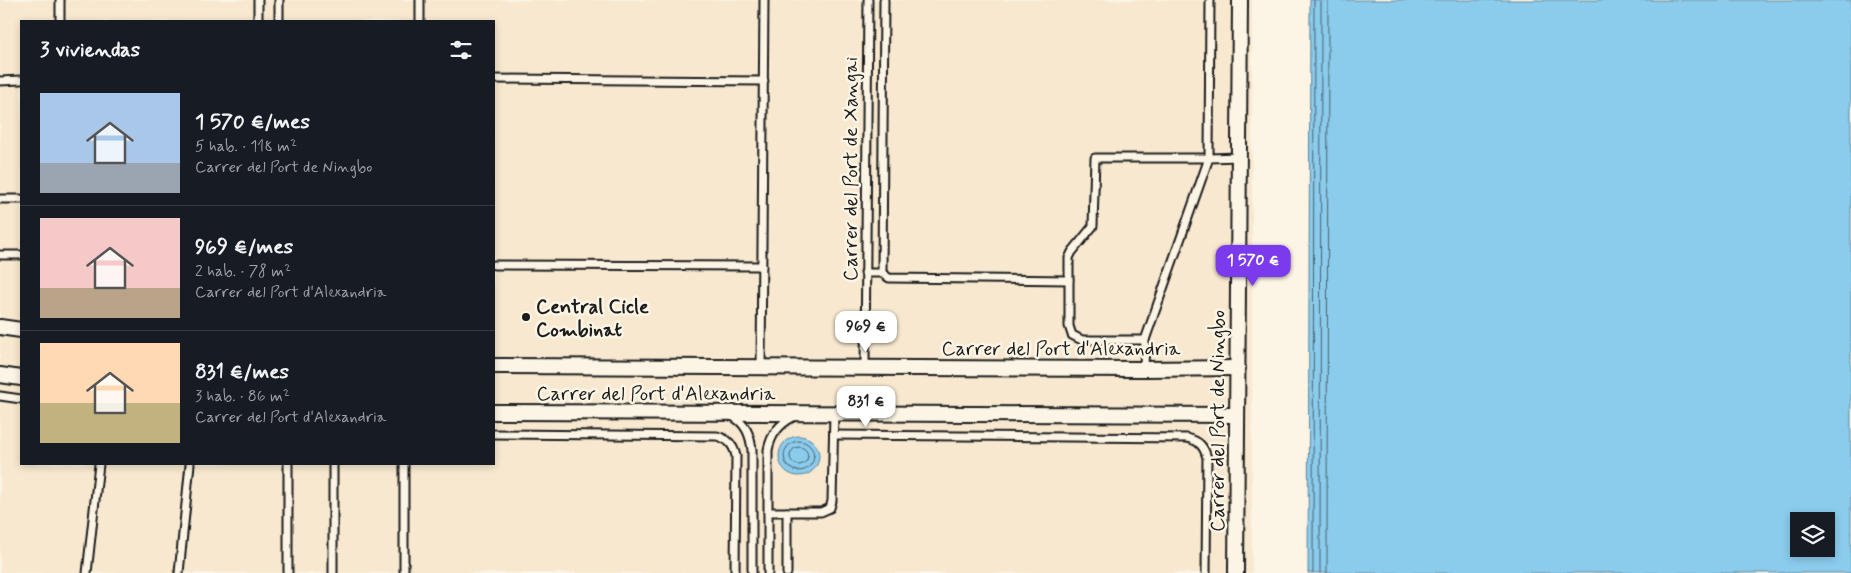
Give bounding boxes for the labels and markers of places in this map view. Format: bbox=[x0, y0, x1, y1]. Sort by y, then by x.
pin: 1 570 € bbox=[1207, 244, 1299, 287]
place label: Central Cicle Combinat bbox=[536, 294, 649, 344]
pin: 969 € bbox=[831, 310, 901, 353]
marker: Central Cicle Combinat bbox=[520, 311, 532, 323]
pin: 831 € bbox=[831, 386, 901, 428]

